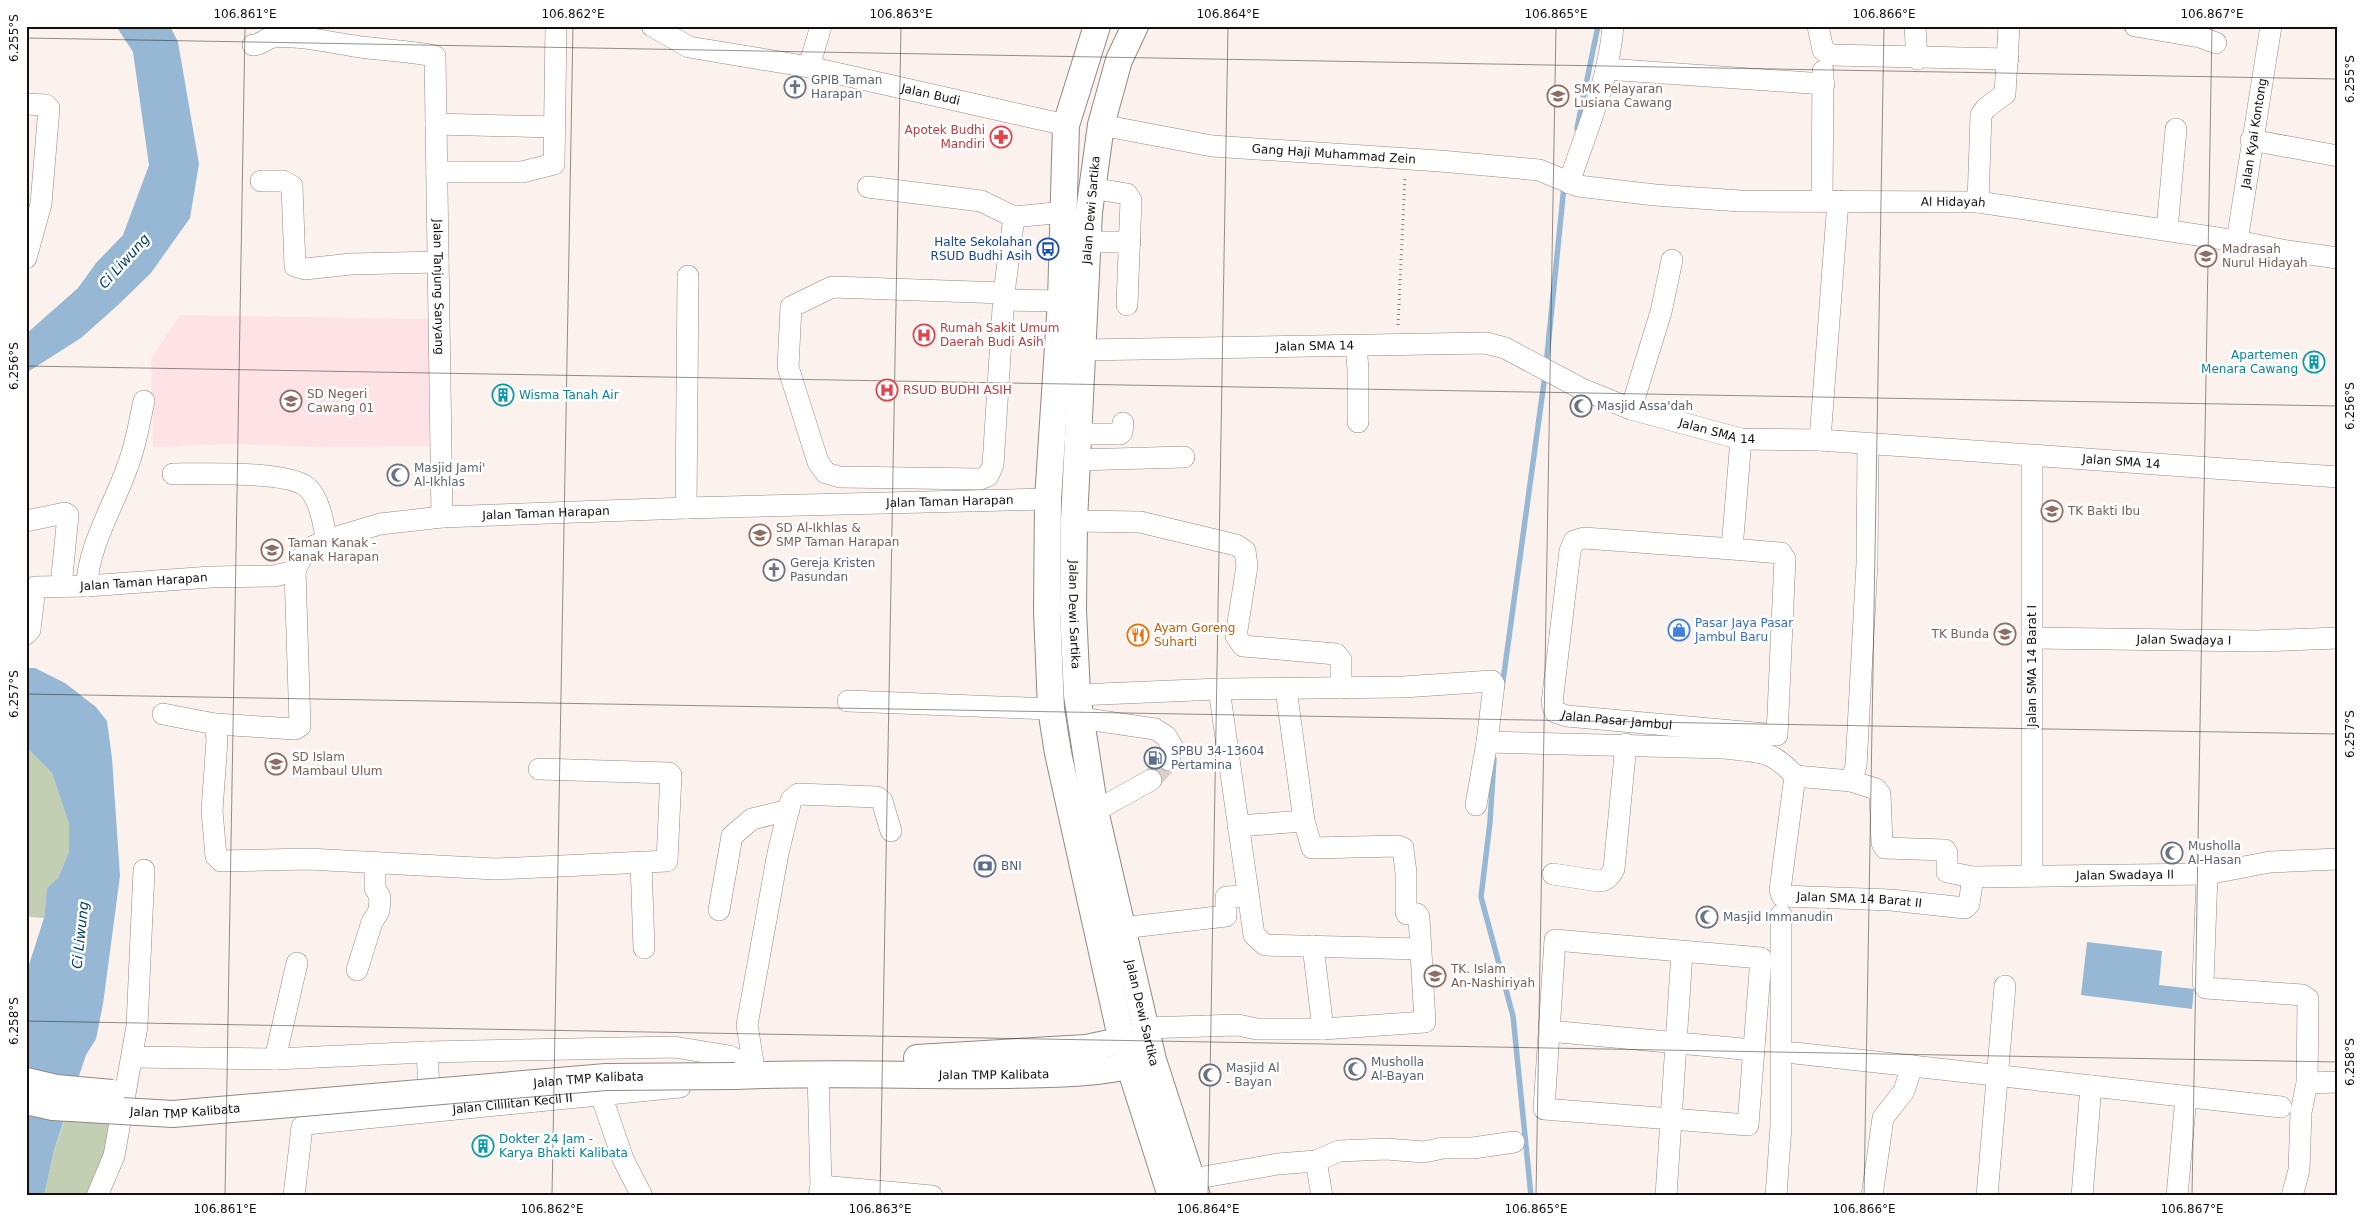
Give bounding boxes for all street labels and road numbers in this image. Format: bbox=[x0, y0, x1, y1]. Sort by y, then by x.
street label: Jalan Kyai Kontong bbox=[2238, 77, 2270, 190]
street label: Jalan Budi bbox=[899, 81, 961, 108]
street label: Gang Haji Muhammad Zein bbox=[1251, 142, 1416, 166]
street label: Jalan Dewi Sartika bbox=[1079, 155, 1103, 266]
street label: Al Hidayah bbox=[1921, 195, 1987, 210]
street label: Jalan Tanjung Sanyang bbox=[430, 218, 447, 355]
street label: Jalan SMA 14 bbox=[1275, 338, 1354, 354]
street label: Jalan SMA 14 bbox=[1676, 415, 1755, 446]
street label: Jalan SMA 14 bbox=[2081, 452, 2161, 471]
street label: Jalan Taman Harapan bbox=[885, 493, 1014, 510]
street label: Jalan Taman Harapan bbox=[481, 504, 610, 523]
street label: Jalan Dewi Sartika bbox=[1066, 559, 1083, 669]
street label: Jalan Taman Harapan bbox=[79, 570, 208, 593]
street label: Jalan SMA 14 Barat I bbox=[2025, 605, 2039, 728]
street label: Jalan Swadaya I bbox=[2136, 632, 2231, 648]
street label: Jalan Pasar Jambul bbox=[1559, 707, 1673, 732]
street label: Jalan Swadaya II bbox=[2075, 867, 2174, 883]
street label: Jalan SMA 14 Barat II bbox=[1795, 890, 1923, 910]
street label: Jalan Dewi Sartika bbox=[1123, 957, 1162, 1068]
street label: Jalan TMP Kalibata bbox=[938, 1067, 1049, 1082]
street label: Jalan TMP Kalibata bbox=[532, 1070, 644, 1090]
street label: Jalan Cililitan Kecil II bbox=[451, 1091, 573, 1117]
street label: Jalan TMP Kalibata bbox=[128, 1101, 241, 1121]

